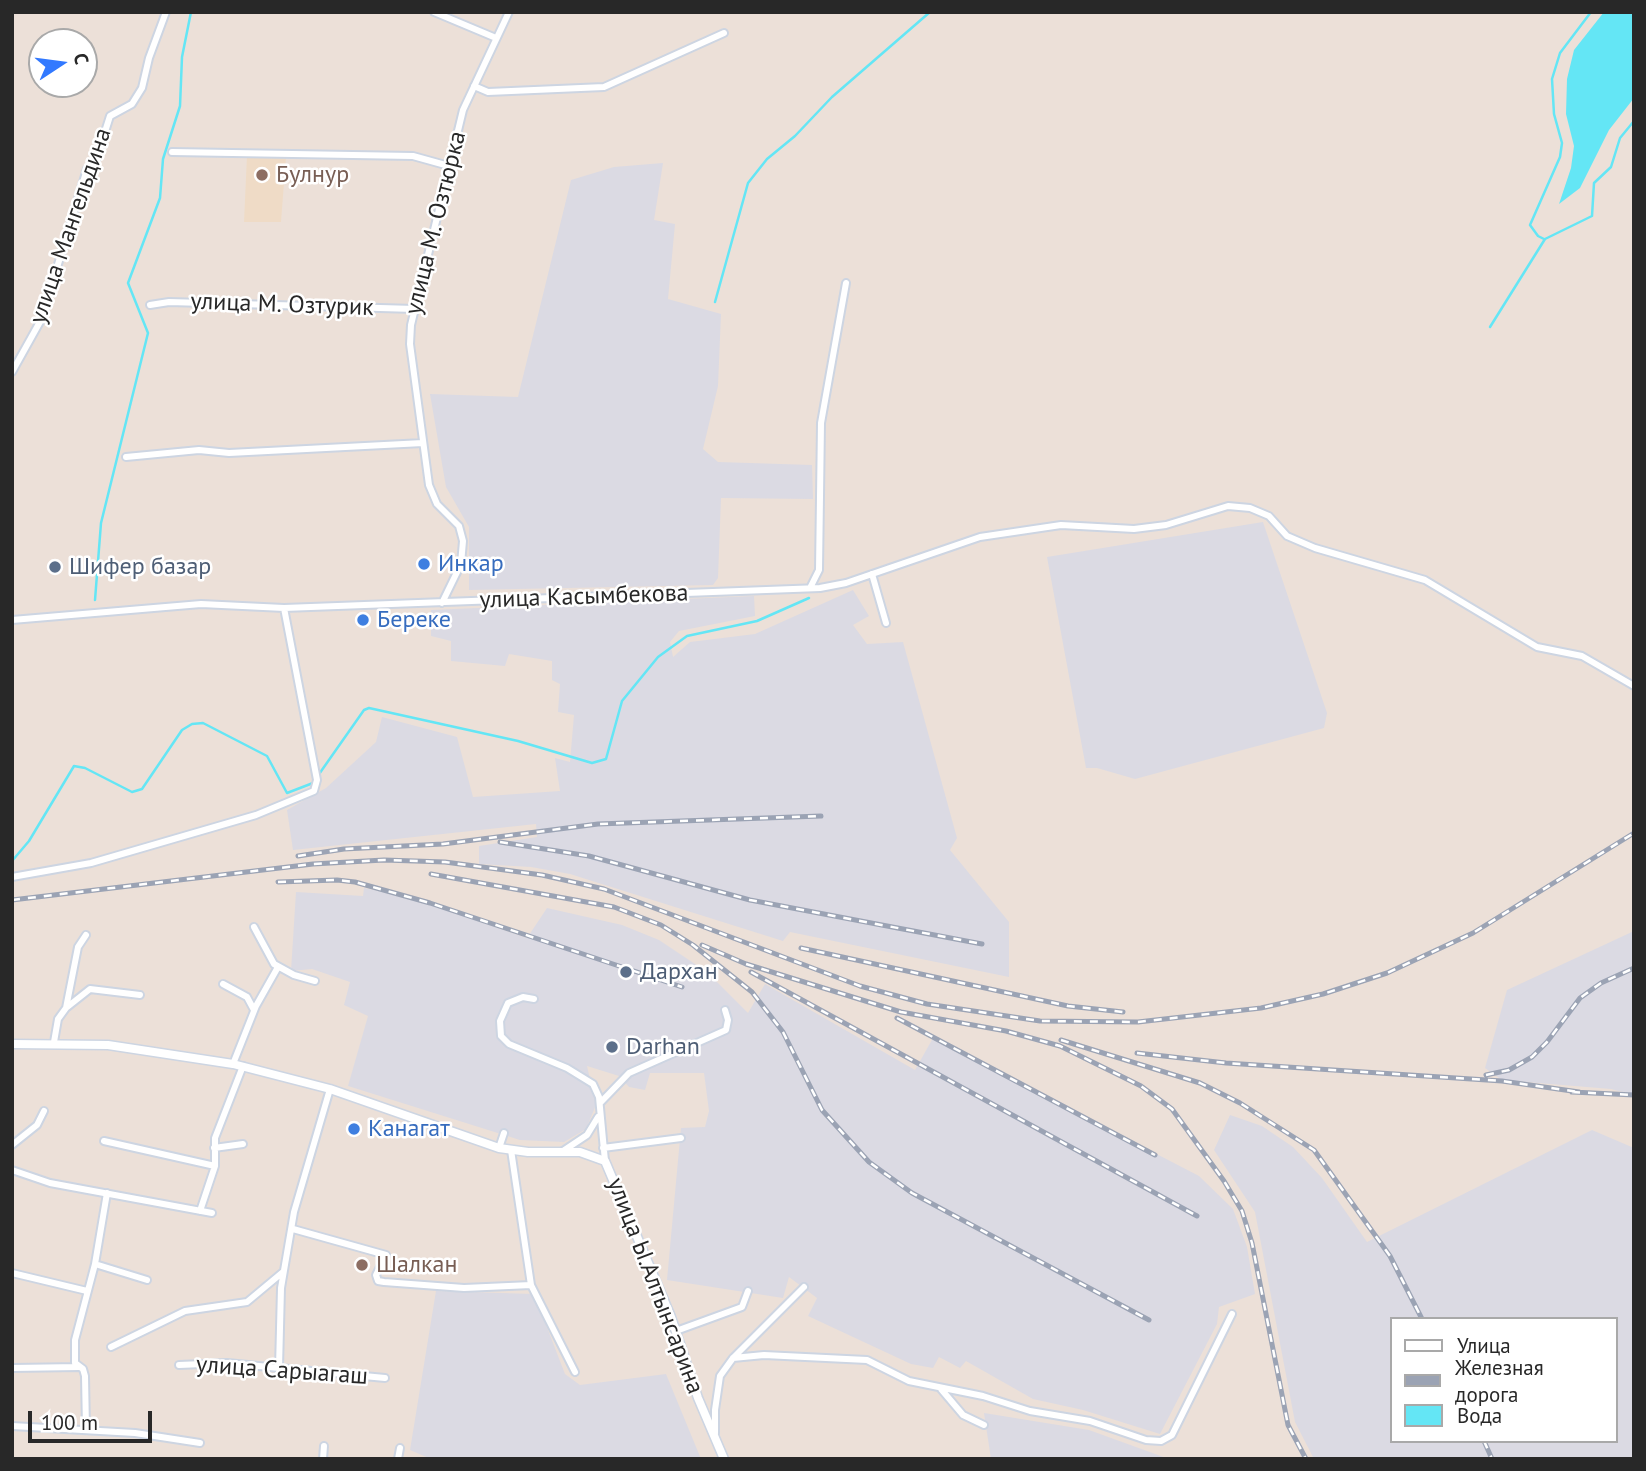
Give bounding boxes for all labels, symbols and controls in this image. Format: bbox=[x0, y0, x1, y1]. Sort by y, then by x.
north arrow bbox=[28, 28, 98, 98]
text: С bbox=[69, 51, 94, 67]
street label: улица Мангельдина bbox=[24, 124, 118, 328]
street label: улица М. Озтюрка bbox=[399, 128, 473, 318]
place label: Булнур bbox=[276, 161, 349, 189]
marker: Булнур bbox=[254, 167, 270, 183]
street label: улица М. Озтурик bbox=[190, 287, 374, 323]
place label: Инкар bbox=[438, 550, 504, 578]
place label: Шифер базар bbox=[69, 553, 211, 581]
marker: Инкар bbox=[416, 556, 432, 572]
marker: Шифер базар bbox=[47, 559, 63, 575]
street label: улица Касымбекова bbox=[479, 579, 689, 615]
place label: Береке bbox=[377, 606, 451, 634]
marker: Береке bbox=[355, 612, 371, 628]
place label: Дархан bbox=[640, 958, 718, 986]
marker: Дархан bbox=[618, 964, 634, 980]
place label: Darhan bbox=[626, 1033, 700, 1061]
marker: Darhan bbox=[604, 1039, 620, 1055]
place label: Канагат bbox=[368, 1115, 450, 1143]
marker: Канагат bbox=[346, 1121, 362, 1137]
street label: улица Ы.Алтынсарина bbox=[601, 1174, 709, 1398]
place label: Шалкан bbox=[376, 1251, 457, 1279]
marker: Шалкан bbox=[354, 1257, 370, 1273]
legend bbox=[1390, 1317, 1618, 1443]
text: Улица bbox=[1457, 1332, 1511, 1359]
street label: улица Сарыагаш bbox=[195, 1351, 369, 1391]
text: Железная дорога bbox=[1455, 1354, 1544, 1408]
scale bar bbox=[32, 1398, 156, 1442]
text: Вода bbox=[1457, 1402, 1502, 1429]
text: 100 m bbox=[41, 1409, 98, 1436]

